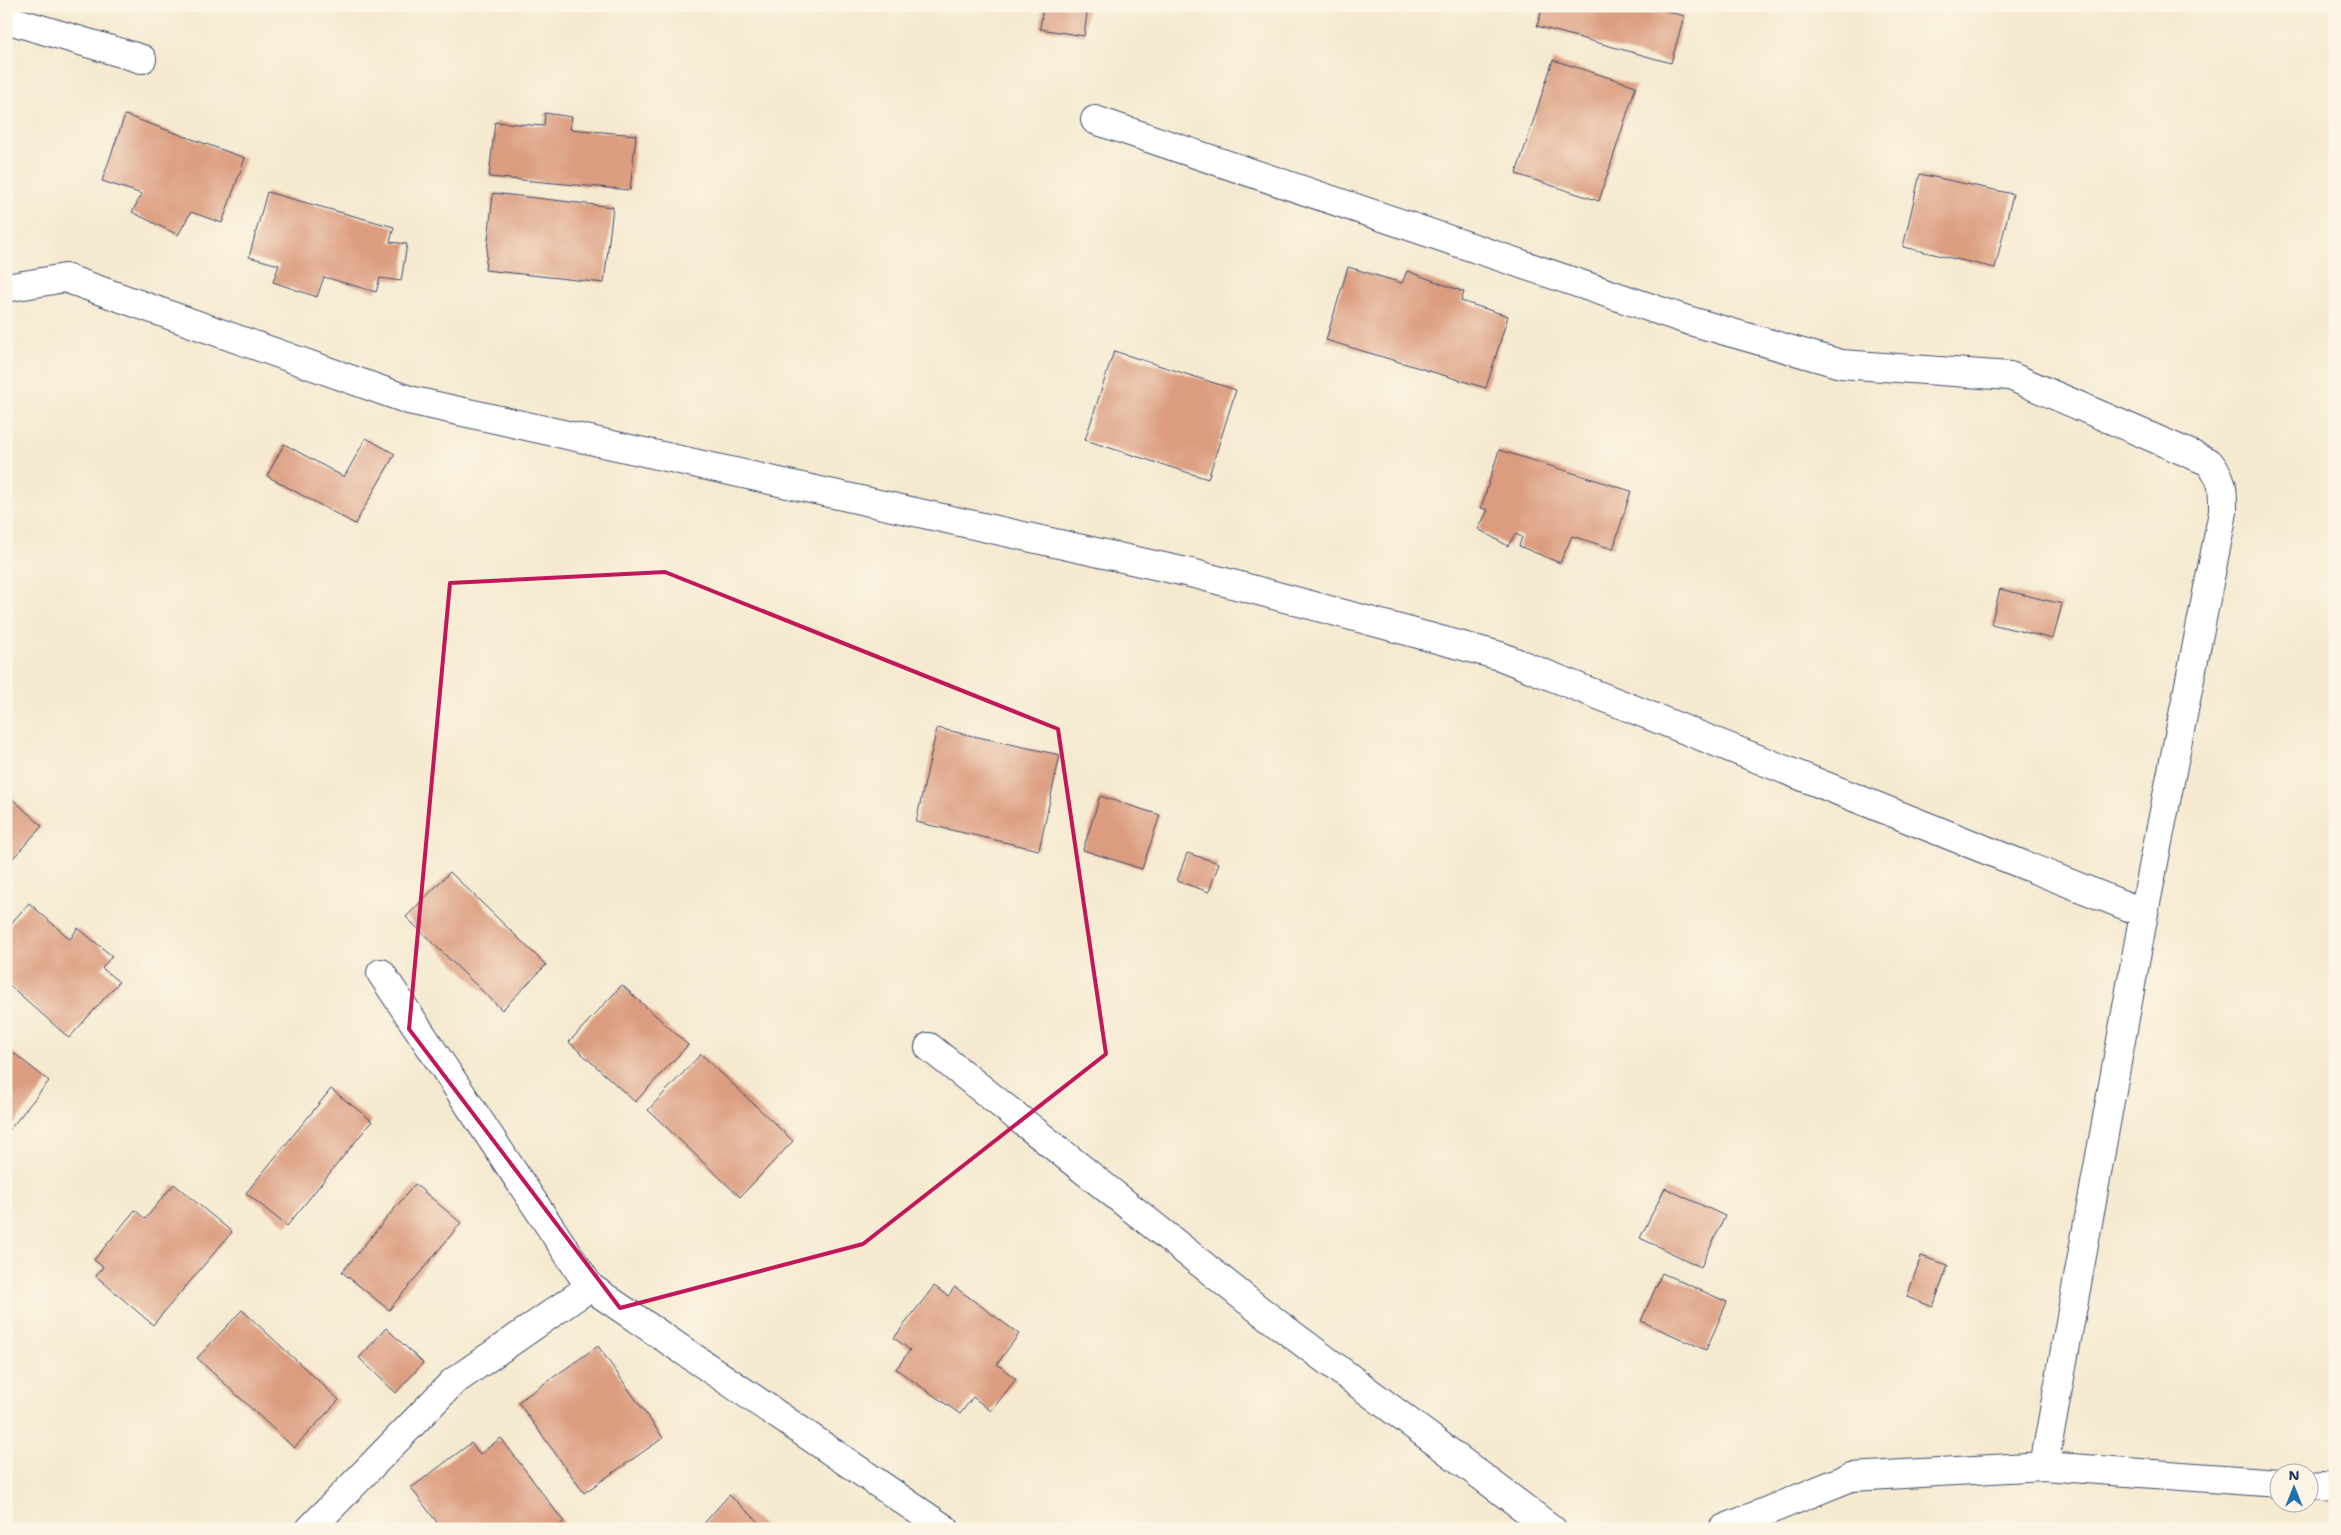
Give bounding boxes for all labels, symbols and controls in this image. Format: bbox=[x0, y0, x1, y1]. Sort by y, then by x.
north arrow bbox=[2268, 1462, 2318, 1512]
text: N bbox=[2288, 1466, 2300, 1484]

